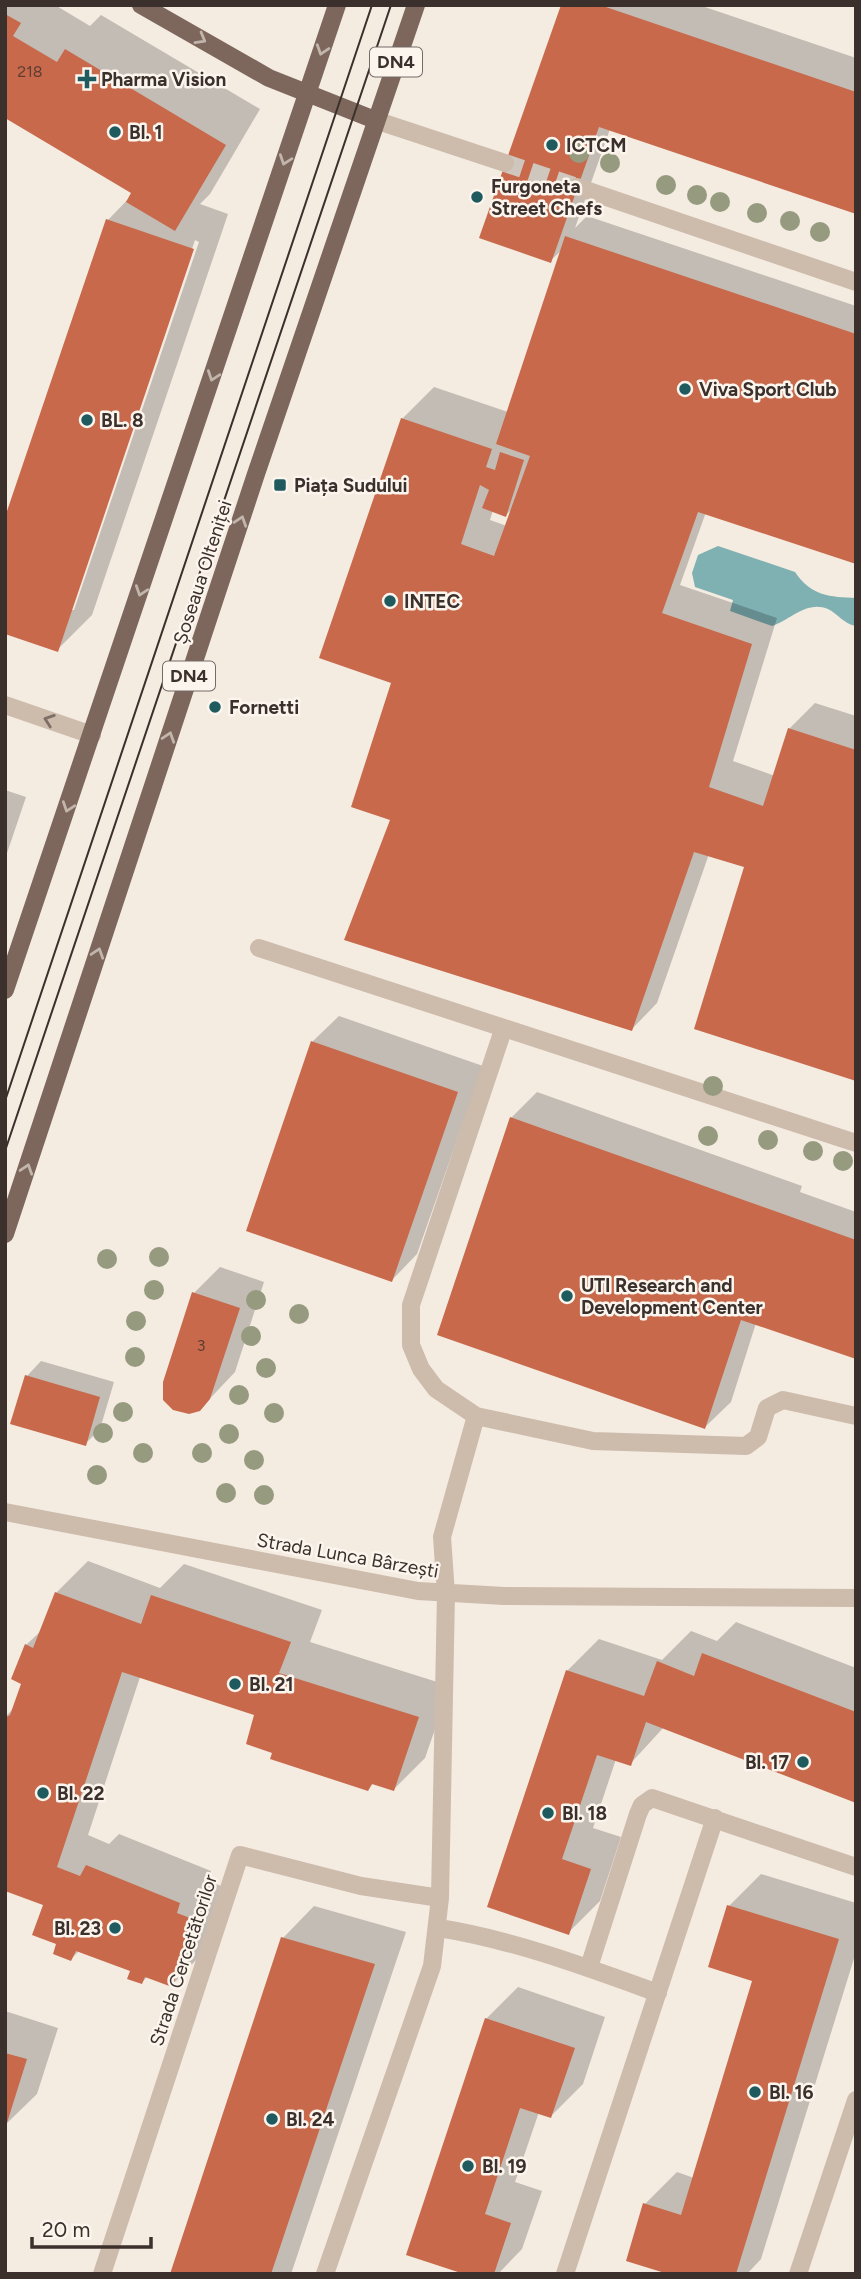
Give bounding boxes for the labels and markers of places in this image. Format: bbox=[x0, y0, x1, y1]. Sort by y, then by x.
place label: Pharma Vision bbox=[101, 68, 226, 91]
marker: Pharma Vision bbox=[79, 71, 95, 87]
place label: Bl. 1 bbox=[129, 121, 163, 144]
marker: Bl. 1 bbox=[107, 124, 123, 140]
place label: ICTCM bbox=[566, 134, 626, 157]
marker: ICTCM bbox=[544, 137, 560, 153]
place label: Furgoneta Street Chefs bbox=[491, 175, 602, 220]
marker: Furgoneta Street Chefs bbox=[469, 189, 485, 205]
place label: Viva Sport Club bbox=[699, 378, 837, 401]
marker: Viva Sport Club bbox=[677, 381, 693, 397]
place label: BL. 8 bbox=[101, 409, 144, 432]
marker: BL. 8 bbox=[79, 412, 95, 428]
place label: Piața Sudului bbox=[294, 474, 408, 497]
marker: Piața Sudului bbox=[272, 477, 288, 493]
place label: INTEC bbox=[404, 590, 460, 613]
marker: INTEC bbox=[382, 593, 398, 609]
place label: Fornetti bbox=[229, 696, 299, 719]
marker: Fornetti bbox=[207, 699, 223, 715]
place label: UTI Research and Development Center bbox=[581, 1274, 763, 1319]
marker: UTI Research and Development Center bbox=[559, 1288, 575, 1304]
place label: Bl. 21 bbox=[249, 1673, 294, 1696]
marker: Bl. 21 bbox=[227, 1676, 243, 1692]
place label: Bl. 17 bbox=[745, 1751, 789, 1774]
marker: Bl. 17 bbox=[795, 1754, 811, 1770]
place label: Bl. 22 bbox=[57, 1782, 105, 1805]
marker: Bl. 22 bbox=[35, 1785, 51, 1801]
place label: Bl. 18 bbox=[562, 1802, 607, 1825]
marker: Bl. 18 bbox=[540, 1805, 556, 1821]
place label: Bl. 23 bbox=[54, 1917, 101, 1940]
marker: Bl. 23 bbox=[107, 1920, 123, 1936]
place label: Bl. 16 bbox=[769, 2081, 814, 2104]
marker: Bl. 16 bbox=[747, 2084, 763, 2100]
place label: Bl. 24 bbox=[286, 2108, 335, 2131]
marker: Bl. 24 bbox=[264, 2111, 280, 2127]
place label: Bl. 19 bbox=[482, 2155, 527, 2178]
marker: Bl. 19 bbox=[460, 2158, 476, 2174]

